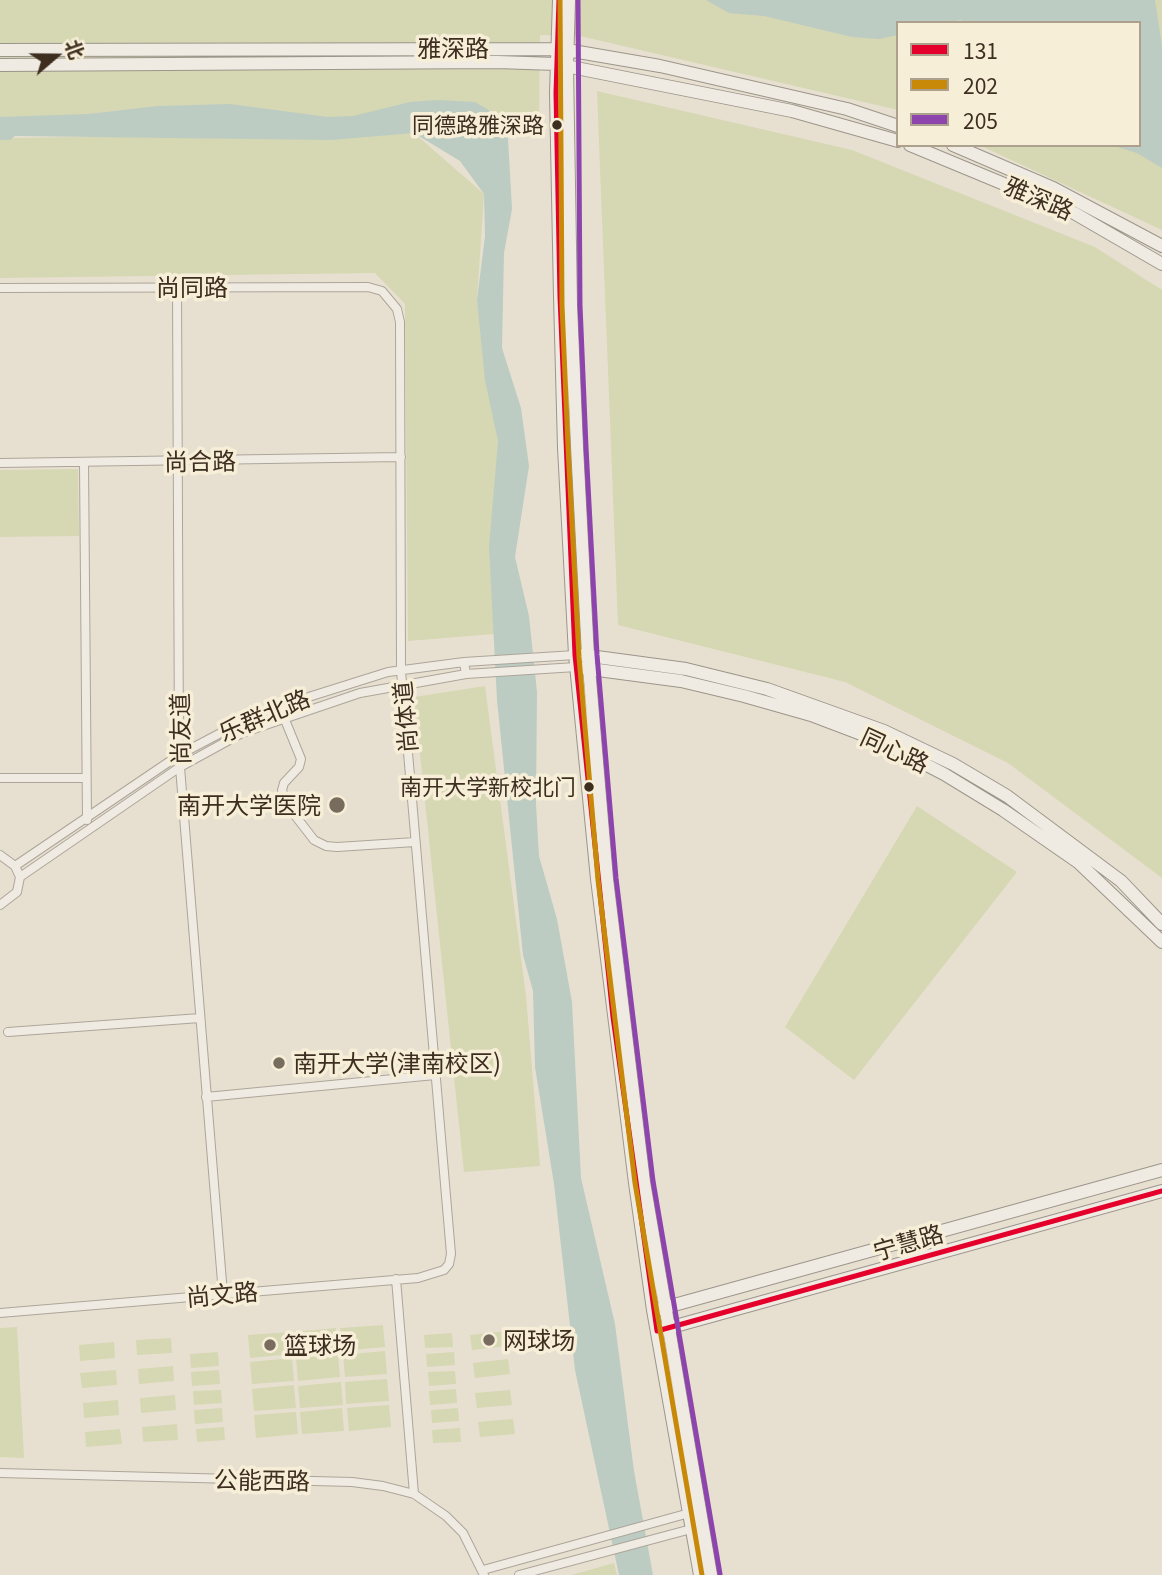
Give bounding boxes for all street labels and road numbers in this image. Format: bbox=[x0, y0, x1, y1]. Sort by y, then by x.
street label: 雅深路 bbox=[417, 34, 489, 62]
street label: 雅深路 bbox=[1000, 171, 1078, 225]
street label: 尚同路 bbox=[156, 273, 228, 301]
street label: 尚合路 bbox=[164, 446, 236, 476]
street label: 尚体道 bbox=[388, 680, 422, 754]
street label: 乐群北路 bbox=[214, 683, 314, 747]
street label: 尚友道 bbox=[165, 693, 195, 765]
street label: 同心路 bbox=[856, 722, 934, 778]
street label: 宁慧路 bbox=[869, 1218, 947, 1266]
street label: 尚文路 bbox=[185, 1277, 259, 1311]
street label: 公能西路 bbox=[214, 1465, 310, 1495]

